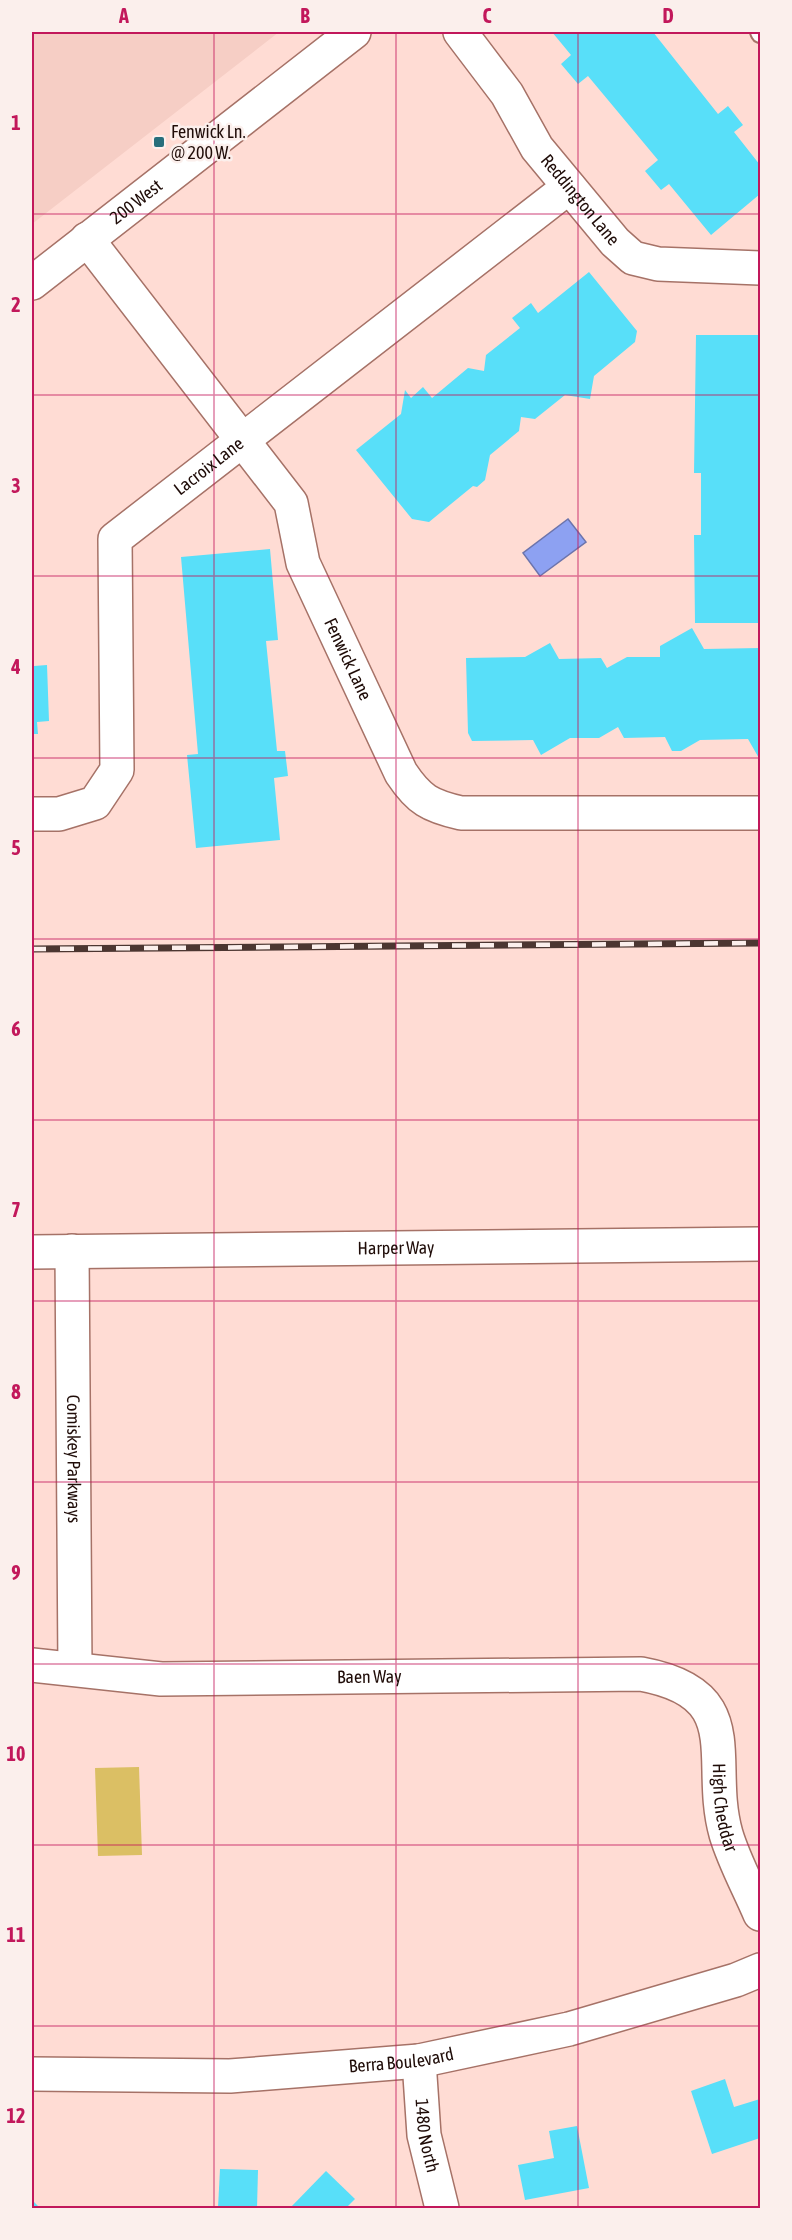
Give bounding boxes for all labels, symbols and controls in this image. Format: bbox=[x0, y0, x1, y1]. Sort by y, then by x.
text: A bbox=[118, 4, 129, 27]
text: B bbox=[300, 4, 310, 27]
text: C bbox=[483, 4, 492, 27]
text: D bbox=[662, 4, 674, 27]
text: 1 bbox=[11, 111, 21, 134]
place label: Fenwick Ln. @ 200 W. bbox=[171, 121, 246, 163]
marker: Fenwick Ln. @ 200 W. bbox=[152, 135, 166, 149]
street label: Reddington Lane bbox=[537, 150, 624, 249]
street label: 200 West bbox=[106, 175, 166, 228]
text: 2 bbox=[11, 293, 21, 316]
street label: Lacroix Lane bbox=[170, 432, 247, 499]
text: 3 bbox=[11, 474, 21, 497]
street label: Fenwick Lane bbox=[320, 615, 376, 703]
text: 4 bbox=[10, 655, 21, 678]
text: 5 bbox=[11, 836, 21, 859]
text: 6 bbox=[11, 1017, 21, 1040]
text: 7 bbox=[11, 1198, 21, 1221]
street label: Harper Way bbox=[357, 1237, 435, 1258]
text: 8 bbox=[11, 1380, 21, 1403]
street label: Comiskey Parkways bbox=[63, 1395, 85, 1523]
text: 9 bbox=[11, 1561, 21, 1584]
street label: Baen Way bbox=[337, 1665, 402, 1687]
text: 10 bbox=[7, 1742, 25, 1765]
street label: High Cheddar bbox=[709, 1763, 742, 1855]
text: 11 bbox=[7, 1923, 25, 1946]
street label: Berra Boulevard bbox=[348, 2043, 456, 2077]
street label: 1480 North bbox=[412, 2098, 444, 2174]
text: 12 bbox=[7, 2104, 25, 2127]

